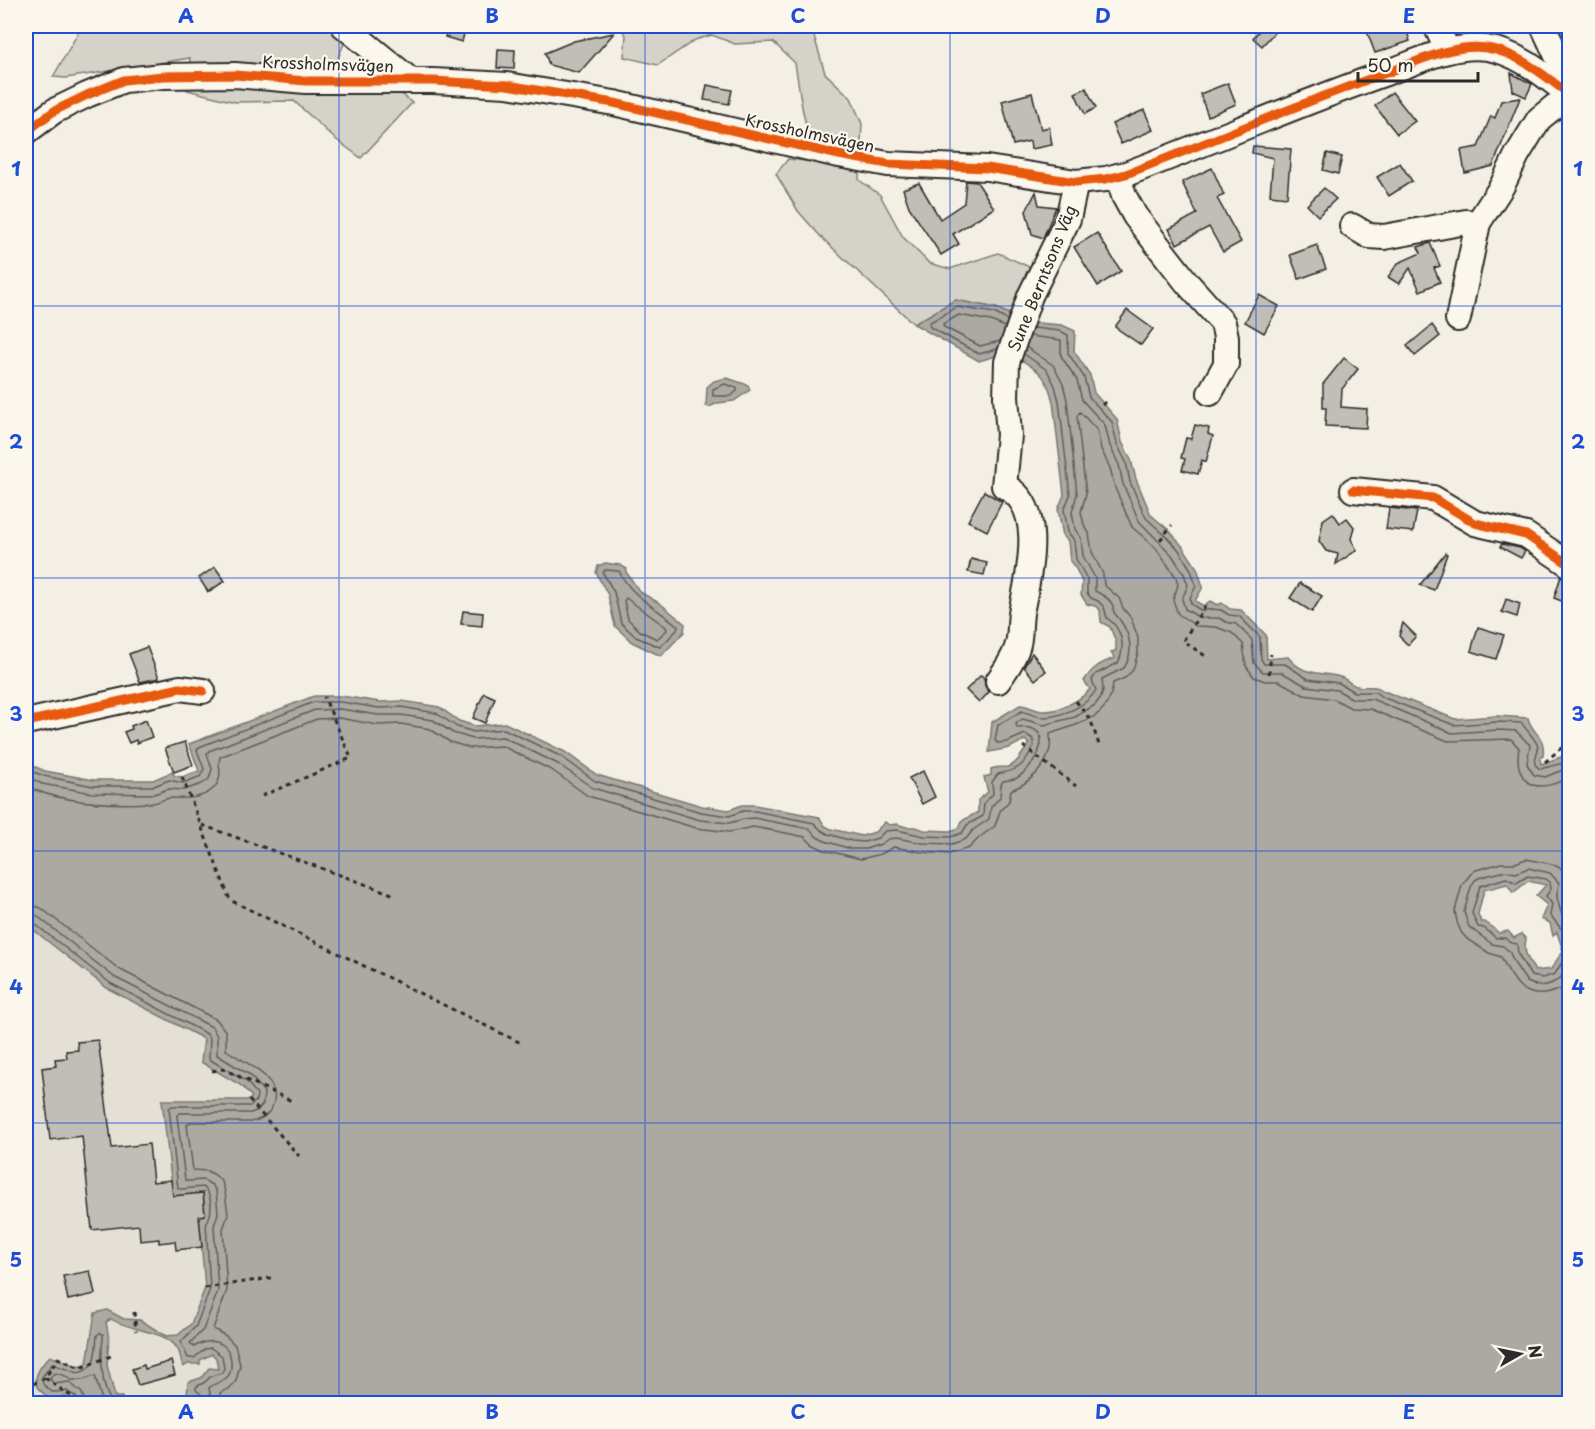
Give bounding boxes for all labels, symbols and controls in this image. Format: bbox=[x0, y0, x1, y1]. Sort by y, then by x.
text: A bbox=[178, 0, 194, 30]
text: B bbox=[485, 0, 499, 30]
text: C bbox=[790, 0, 806, 30]
text: D bbox=[1095, 0, 1111, 30]
text: E bbox=[1403, 0, 1415, 30]
scale bar bbox=[1358, 45, 1478, 83]
street label: Krossholmsvägen bbox=[262, 49, 394, 77]
text: 50 m bbox=[1367, 51, 1414, 78]
street label: Krossholmsvägen bbox=[743, 107, 877, 157]
text: 1 bbox=[11, 153, 21, 183]
text: 1 bbox=[1573, 153, 1583, 183]
street label: Sune Berntsons Väg bbox=[1001, 201, 1081, 355]
text: 2 bbox=[9, 426, 23, 456]
text: 2 bbox=[1571, 426, 1585, 456]
text: 3 bbox=[9, 698, 23, 728]
text: 3 bbox=[1571, 698, 1585, 728]
text: 4 bbox=[9, 971, 23, 1001]
text: 4 bbox=[1571, 971, 1585, 1001]
text: 5 bbox=[10, 1244, 22, 1274]
text: 5 bbox=[1572, 1244, 1584, 1274]
north arrow bbox=[1490, 1324, 1550, 1384]
text: N bbox=[1523, 1343, 1549, 1360]
text: A bbox=[178, 1396, 194, 1426]
text: B bbox=[485, 1396, 499, 1426]
text: C bbox=[790, 1396, 806, 1426]
text: D bbox=[1095, 1396, 1111, 1426]
text: E bbox=[1403, 1396, 1415, 1426]

